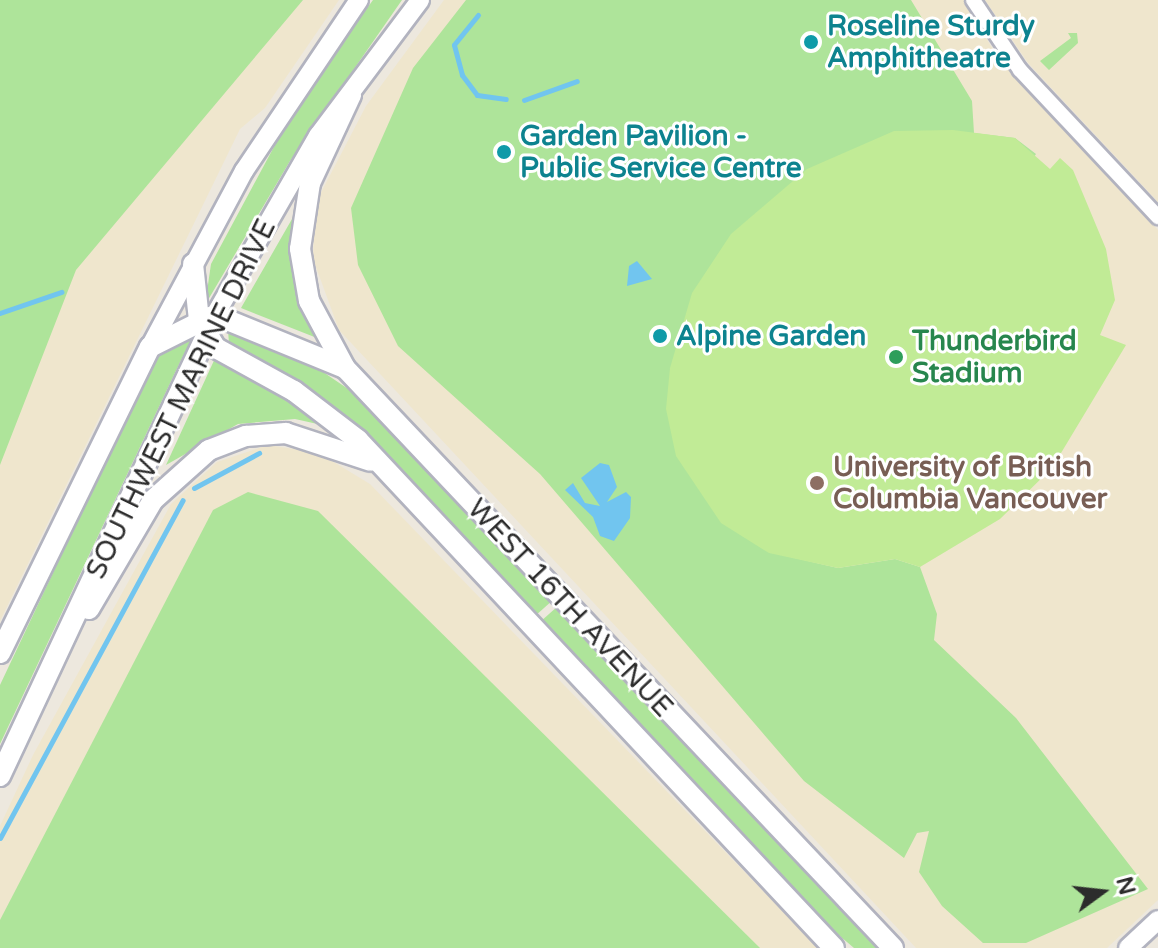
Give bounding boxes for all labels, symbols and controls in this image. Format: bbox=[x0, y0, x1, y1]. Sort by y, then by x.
place label: Roseline Sturdy Amphitheatre bbox=[827, 9, 1035, 75]
marker: Roseline Sturdy Amphitheatre bbox=[802, 33, 820, 51]
place label: Garden Pavilion - Public Service Centre bbox=[520, 119, 801, 185]
marker: Garden Pavilion - Public Service Centre bbox=[495, 143, 513, 161]
street label: SOUTHWEST MARINE DRIVE bbox=[79, 214, 283, 584]
place label: Alpine Garden bbox=[676, 319, 866, 353]
place label: Thunderbird Stadium bbox=[912, 324, 1077, 390]
marker: Alpine Garden bbox=[651, 327, 669, 345]
marker: Thunderbird Stadium bbox=[887, 348, 905, 366]
place label: University of British Columbia Vancouver bbox=[833, 450, 1107, 516]
marker: University of British Columbia Vancouver bbox=[808, 474, 826, 492]
street label: WEST 16TH AVENUE bbox=[460, 492, 680, 724]
north arrow bbox=[1062, 852, 1142, 932]
text: N bbox=[1110, 874, 1140, 898]

